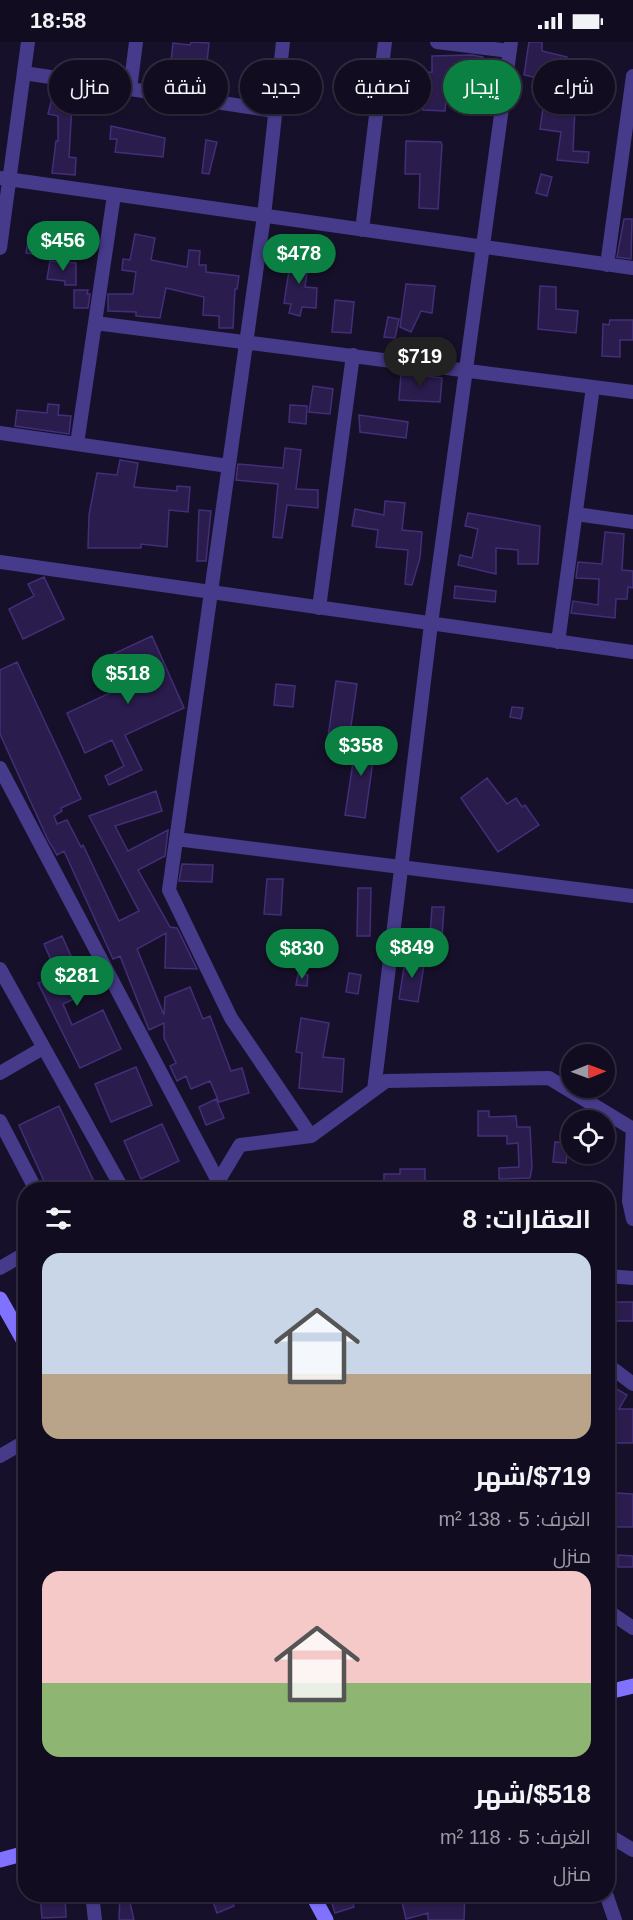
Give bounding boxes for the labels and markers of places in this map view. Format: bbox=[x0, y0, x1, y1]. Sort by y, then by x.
pin: $456 bbox=[27, 221, 99, 272]
pin: $478 bbox=[263, 234, 335, 285]
pin: $719 bbox=[384, 337, 456, 388]
pin: $518 bbox=[92, 654, 164, 705]
pin: $358 bbox=[325, 726, 397, 777]
pin: $849 bbox=[376, 928, 448, 979]
pin: $830 bbox=[266, 929, 338, 980]
pin: $281 bbox=[41, 956, 113, 1007]

